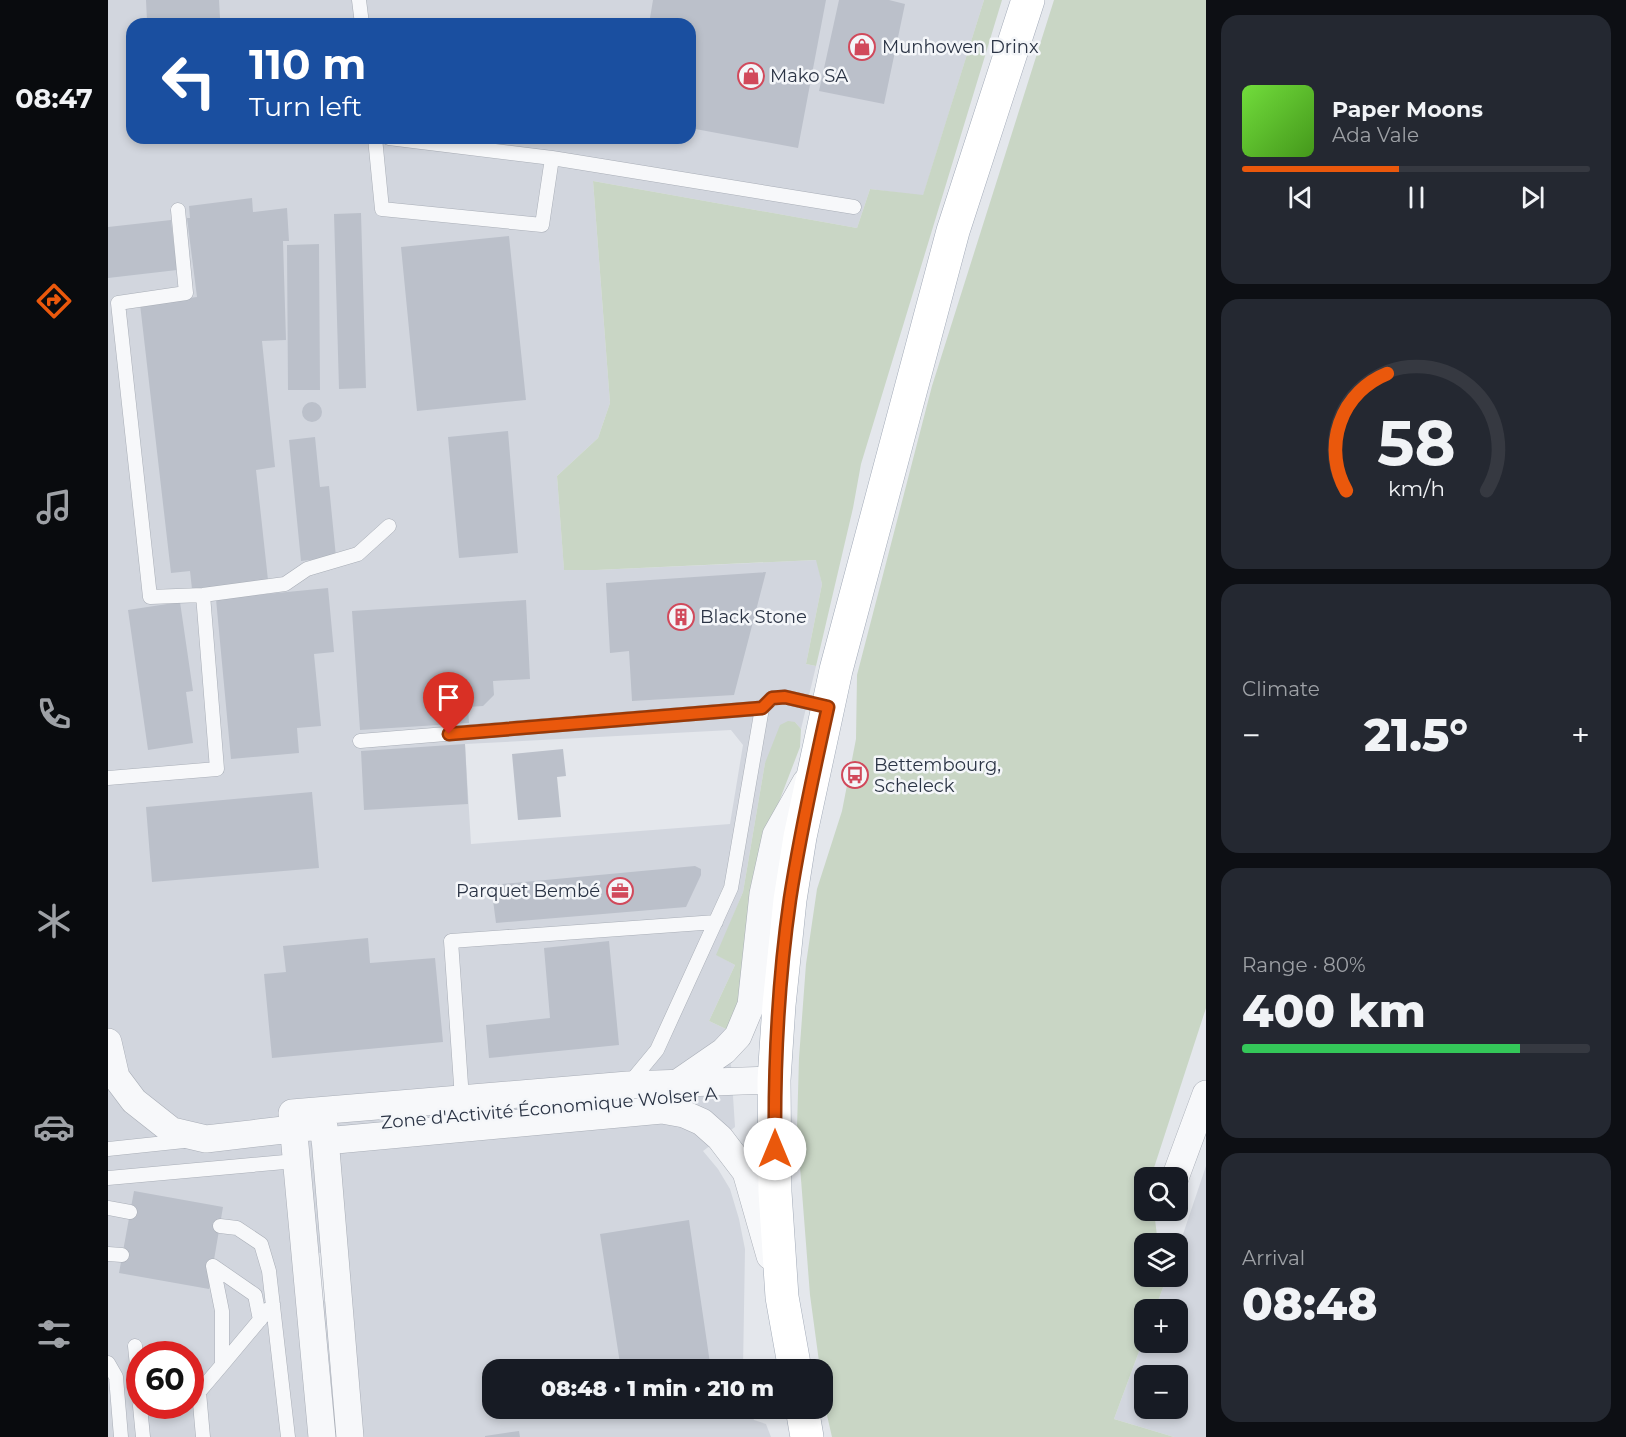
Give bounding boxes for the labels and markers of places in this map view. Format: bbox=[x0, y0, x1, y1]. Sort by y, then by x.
shop icon: Munhowen Drinx bbox=[847, 32, 877, 62]
place label: Munhowen Drinx bbox=[882, 36, 1039, 58]
shop icon: Mako SA bbox=[736, 61, 766, 91]
place label: Mako SA bbox=[770, 65, 848, 87]
building icon: Black Stone bbox=[666, 602, 696, 632]
place label: Black Stone bbox=[700, 606, 807, 628]
pin bbox=[423, 672, 474, 734]
place label: Bettembourg, Scheleck bbox=[874, 754, 1001, 797]
bus stop icon: Bettembourg, Scheleck bbox=[840, 760, 870, 790]
office icon: Parquet Bembé bbox=[605, 876, 635, 906]
place label: Parquet Bembé bbox=[456, 880, 600, 902]

